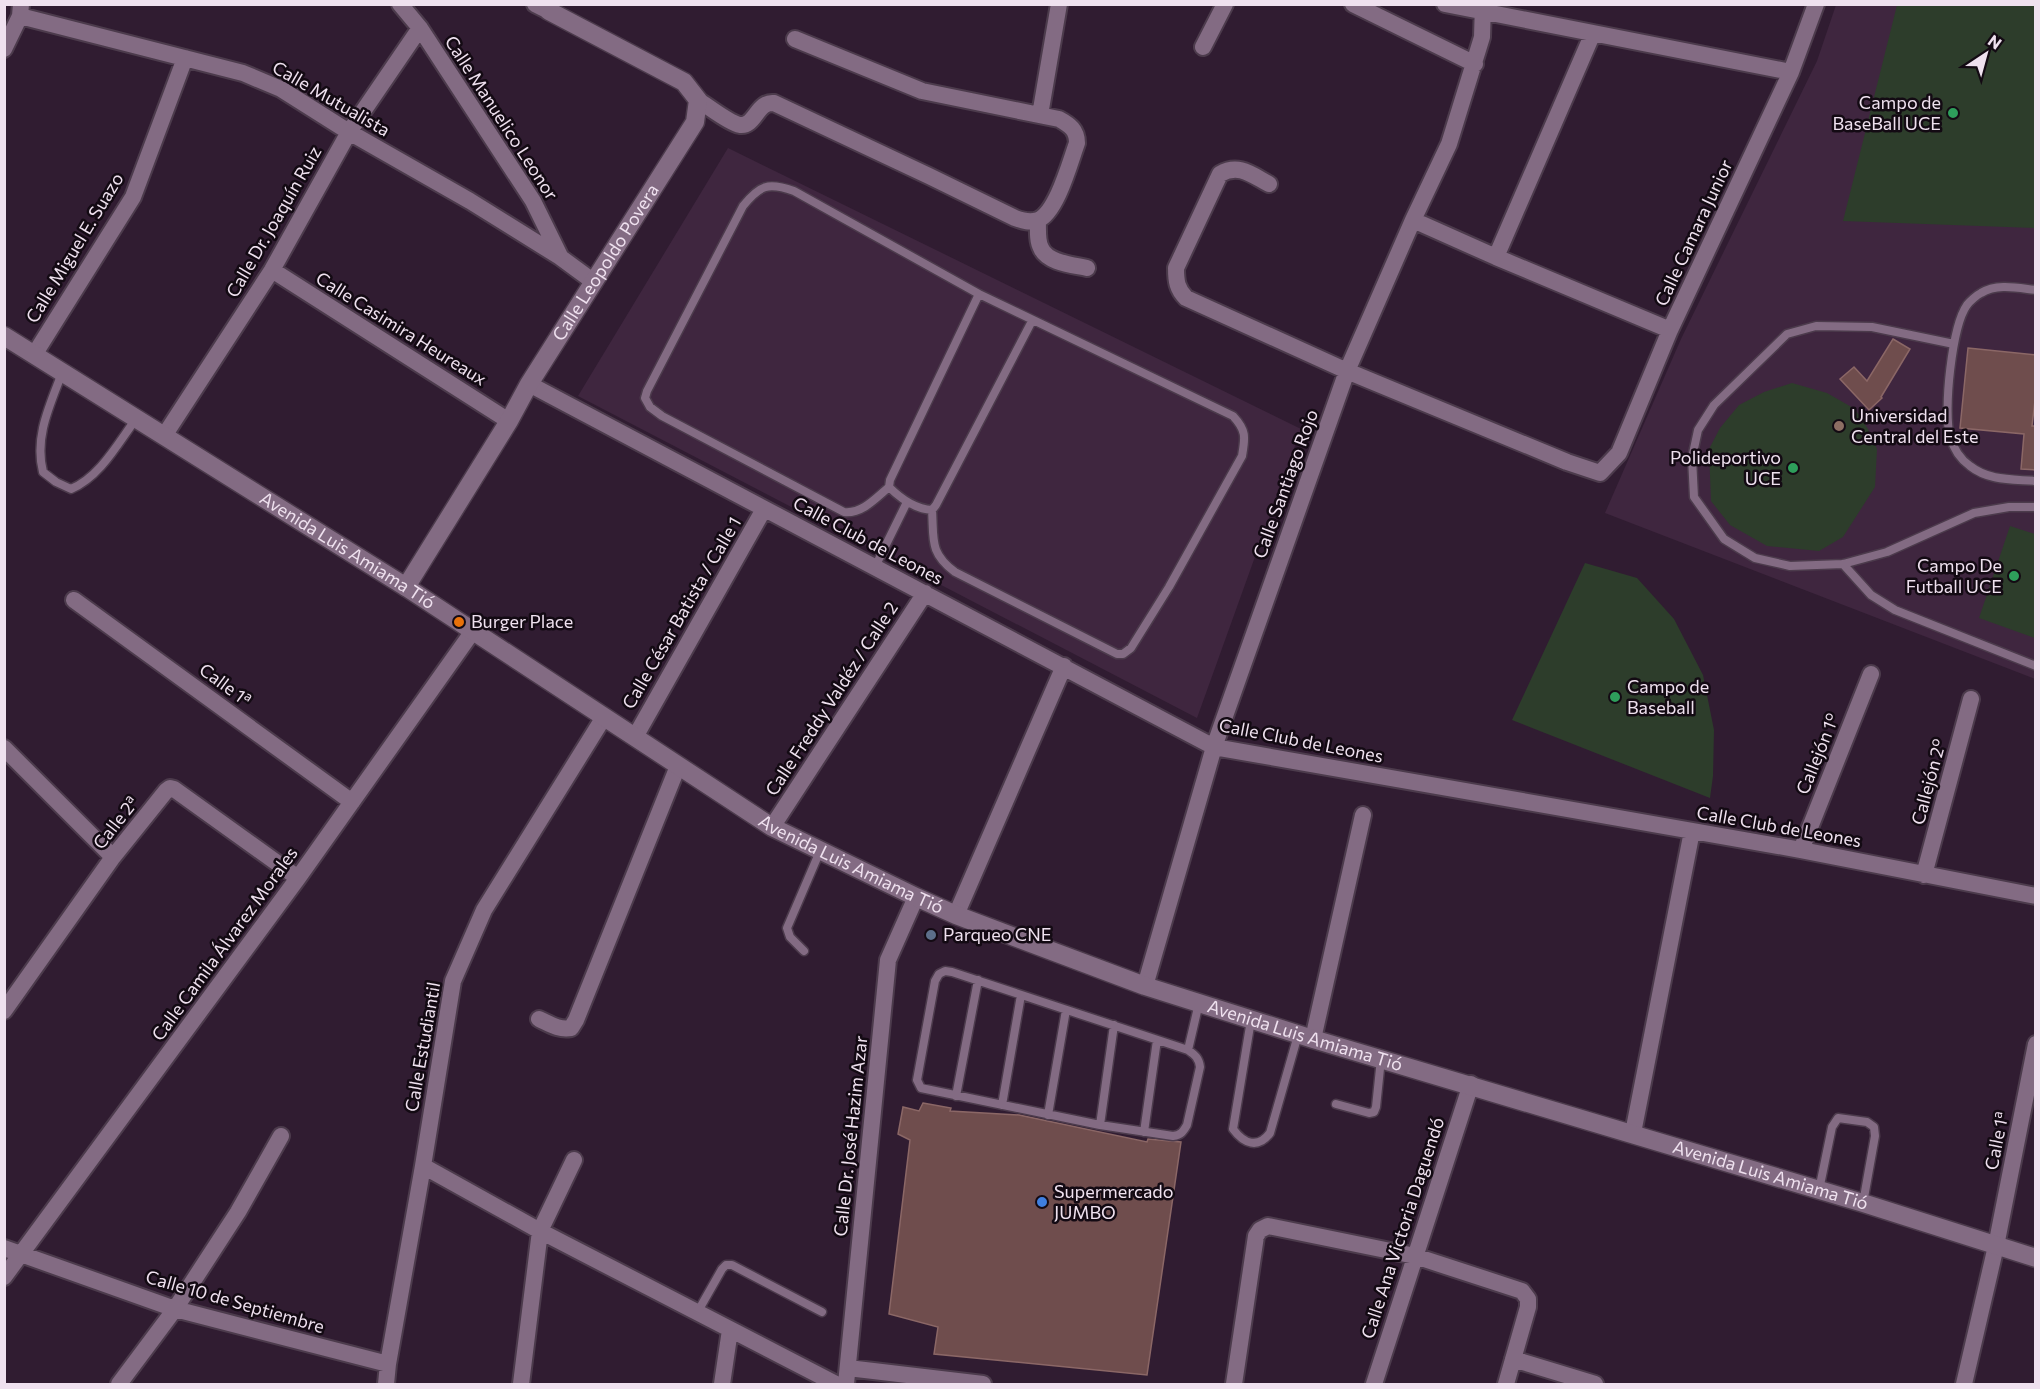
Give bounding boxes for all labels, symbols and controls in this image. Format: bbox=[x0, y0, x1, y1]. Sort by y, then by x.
north arrow bbox=[1956, 24, 2016, 84]
text: N bbox=[1985, 30, 2006, 53]
street label: Calle Manuelico Leonor bbox=[441, 31, 563, 204]
street label: Calle Mutualista bbox=[269, 56, 394, 141]
place label: Campo de BaseBall UCE bbox=[1832, 91, 1941, 134]
marker: Campo de BaseBall UCE bbox=[1946, 106, 1960, 120]
street label: Calle Dr. Joaquín Ruiz bbox=[221, 142, 325, 301]
street label: Calle Camara Junior bbox=[1650, 156, 1737, 309]
street label: Calle Miguel E. Suazo bbox=[21, 168, 128, 326]
street label: Calle Leopoldo Povera bbox=[547, 180, 663, 345]
street label: Calle Casimira Heureaux bbox=[312, 267, 491, 390]
place label: Universidad Central del Este bbox=[1851, 404, 1978, 447]
street label: Calle Santiago Rojo bbox=[1248, 406, 1322, 561]
marker: Universidad Central del Este bbox=[1832, 419, 1846, 433]
place label: Polideportivo UCE bbox=[1670, 446, 1781, 489]
marker: Polideportivo UCE bbox=[1786, 461, 1800, 475]
street label: Avenida Luis Amiama Tió bbox=[256, 487, 440, 613]
street label: Calle Club de Leones bbox=[790, 491, 947, 589]
street label: Calle César Batista / Calle 1 bbox=[617, 512, 745, 713]
place label: Campo De Futball UCE bbox=[1906, 554, 2002, 597]
marker: Campo De Futball UCE bbox=[2007, 569, 2021, 583]
street label: Calle Freddy Valdéz / Calle 2 bbox=[760, 597, 902, 800]
place label: Burger Place bbox=[471, 610, 573, 632]
marker: Burger Place bbox=[452, 615, 466, 629]
street label: Calle 1ª bbox=[195, 658, 256, 710]
place label: Campo de Baseball bbox=[1627, 675, 1709, 718]
marker: Campo de Baseball bbox=[1608, 690, 1622, 704]
street label: Callejón 1º bbox=[1791, 710, 1843, 797]
street label: Calle Club de Leones bbox=[1217, 713, 1385, 767]
street label: Callejón 2º bbox=[1906, 737, 1950, 827]
street label: Calle 2ª bbox=[88, 792, 143, 853]
street label: Calle Club de Leones bbox=[1695, 801, 1863, 851]
street label: Avenida Luis Amiama Tió bbox=[755, 809, 947, 918]
street label: Calle Camila Álvarez Morales bbox=[146, 842, 302, 1045]
place label: Parqueo CNE bbox=[943, 923, 1051, 945]
marker: Parqueo CNE bbox=[924, 928, 938, 942]
street label: Calle Estudiantil bbox=[400, 980, 444, 1113]
street label: Avenida Luis Amiama Tió bbox=[1205, 994, 1405, 1075]
street label: Calle Dr. José Hazim Azar bbox=[829, 1034, 871, 1237]
street label: Calle 1ª bbox=[1980, 1110, 2012, 1172]
street label: Calle Ana Victoria Daguendó bbox=[1356, 1114, 1448, 1341]
street label: Avenida Luis Amiama Tió bbox=[1670, 1135, 1871, 1214]
place label: Supermercado JUMBO bbox=[1054, 1180, 1174, 1223]
marker: Supermercado JUMBO bbox=[1035, 1195, 1049, 1209]
street label: Calle 10 de Septiembre bbox=[143, 1265, 327, 1337]

